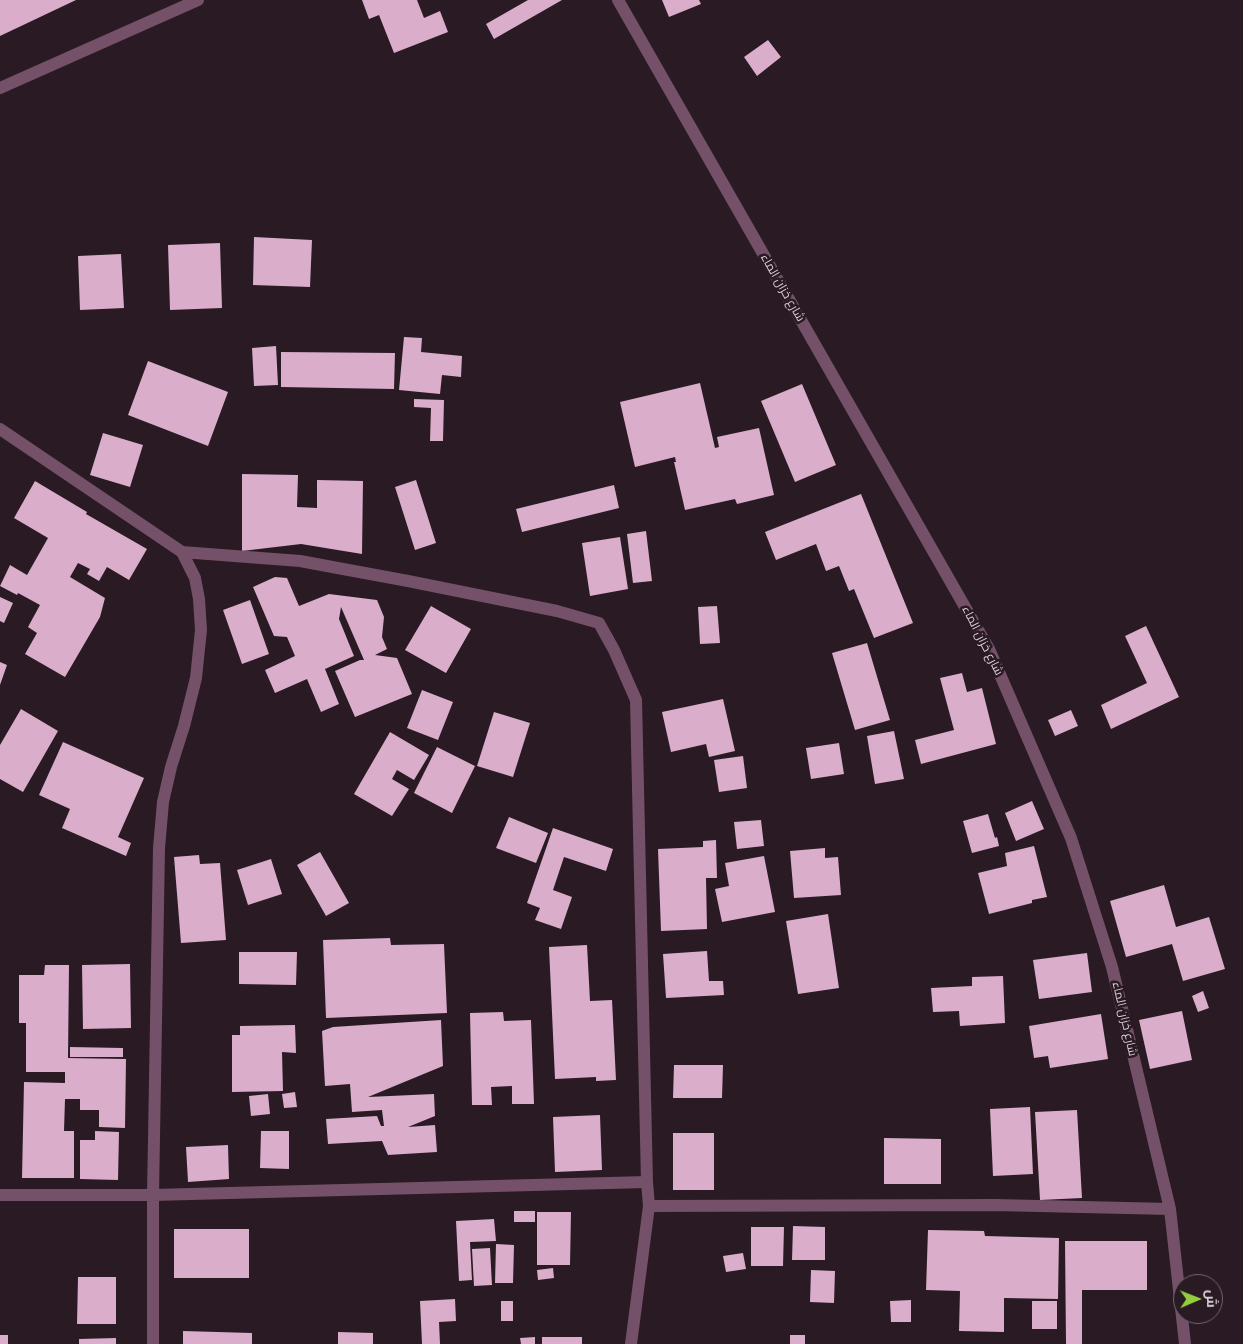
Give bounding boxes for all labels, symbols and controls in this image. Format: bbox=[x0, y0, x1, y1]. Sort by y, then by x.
street label: شارع خزان الماء bbox=[757, 252, 807, 324]
street label: شارع خزان الماء bbox=[958, 604, 1006, 678]
street label: شارع خزان الماء bbox=[1108, 980, 1140, 1058]
north arrow bbox=[1173, 1274, 1223, 1324]
text: ش bbox=[1202, 1290, 1222, 1308]

